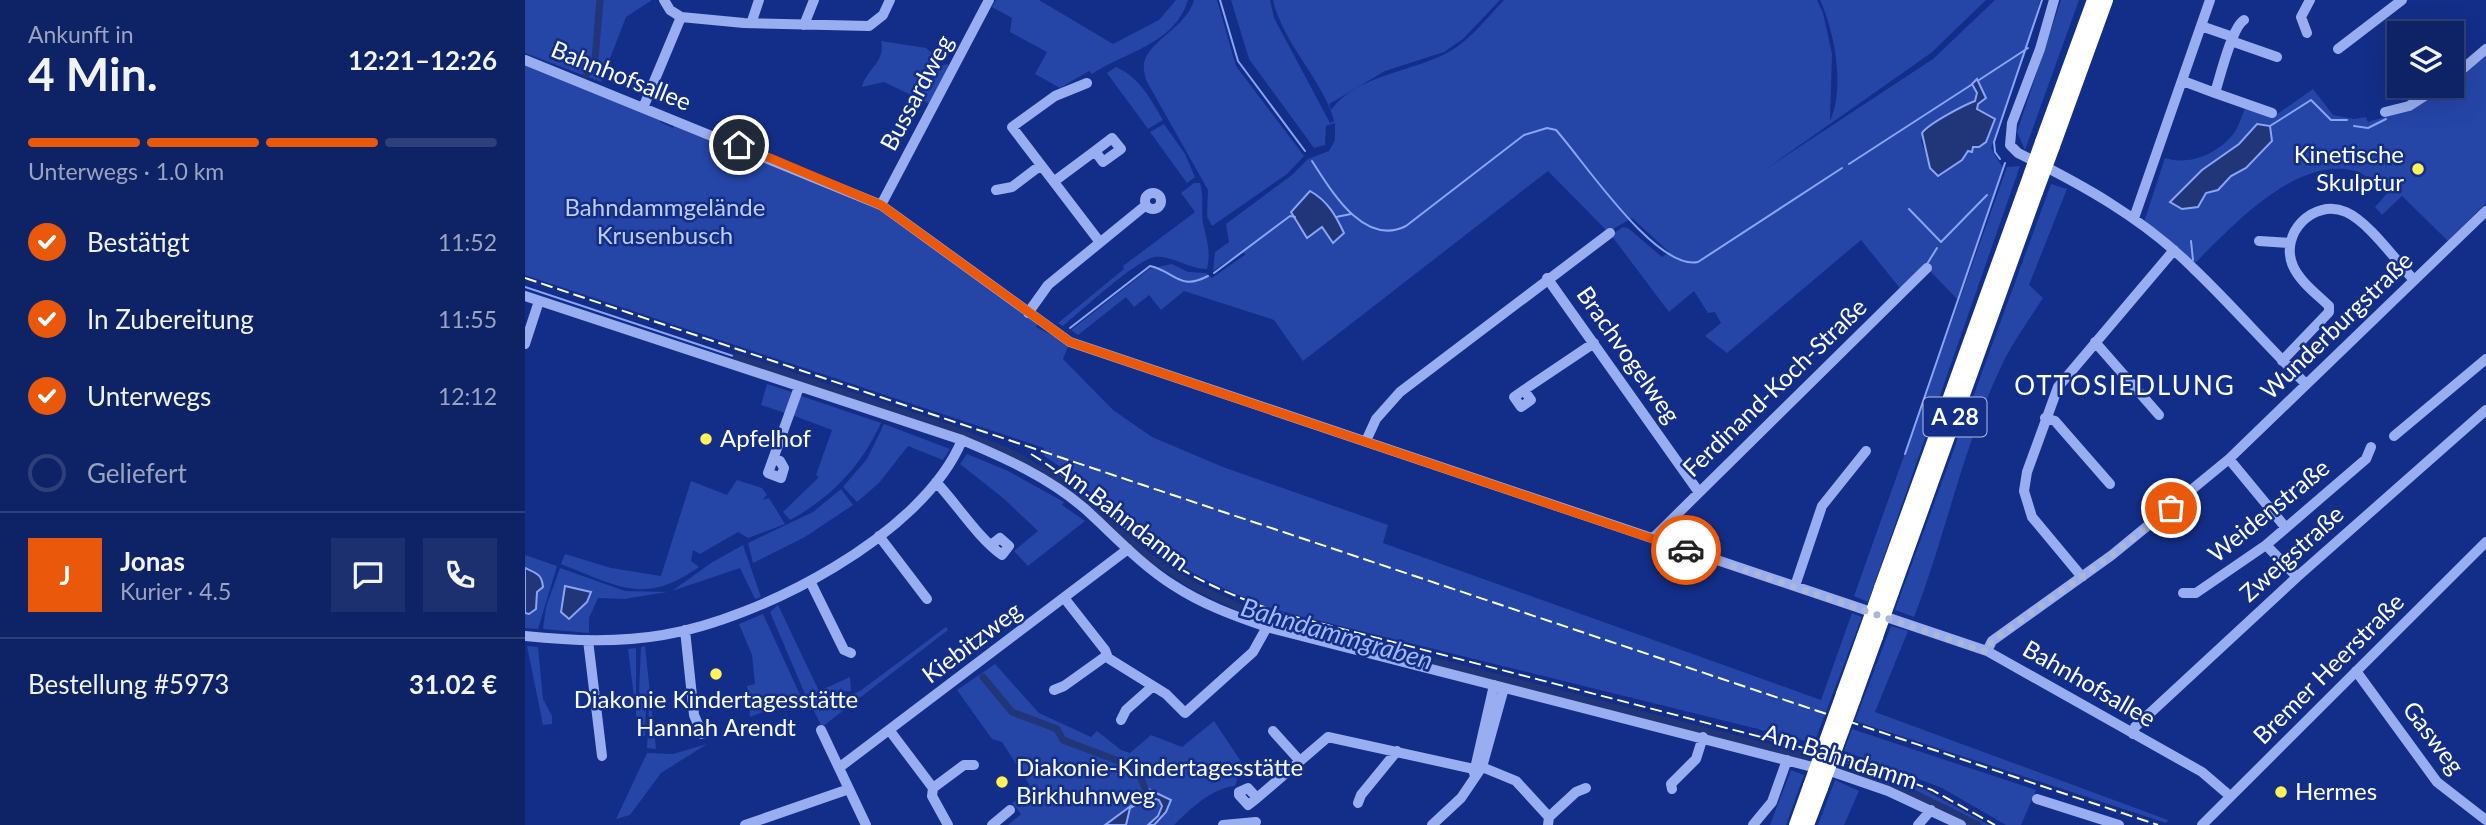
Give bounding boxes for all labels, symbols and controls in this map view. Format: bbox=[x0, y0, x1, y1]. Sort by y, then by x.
text: Ankunft in bbox=[28, 20, 134, 48]
map controls bbox=[2387, 21, 2464, 98]
button: layers bbox=[2387, 21, 2464, 98]
street label: Bussardweg bbox=[873, 29, 958, 155]
street label: Bahnhofsallee bbox=[547, 33, 696, 116]
text: 12:21–12:26 bbox=[348, 44, 497, 76]
text: 4 Min. bbox=[28, 46, 158, 101]
pin bbox=[709, 115, 769, 175]
icon: home bbox=[720, 126, 758, 164]
place label: Kinetische Skulptur bbox=[2294, 139, 2404, 196]
text: Unterwegs · 1.0 km bbox=[28, 157, 224, 185]
marker: Kinetische Skulptur bbox=[2410, 161, 2426, 177]
park label: Bahndammgelände Krusenbusch bbox=[565, 192, 765, 249]
icon: check bbox=[28, 223, 66, 261]
text: Bestätigt bbox=[87, 226, 190, 258]
text: 11:52 bbox=[438, 228, 497, 256]
street label: Wunderburgstraße bbox=[2254, 245, 2418, 405]
street label: Brachvogelweg bbox=[1571, 280, 1687, 428]
street label: Ferdinand-Koch-Straße bbox=[1676, 292, 1872, 482]
icon: check bbox=[28, 300, 66, 338]
text: In Zubereitung bbox=[87, 303, 254, 335]
text: 11:55 bbox=[438, 305, 497, 333]
district label: OTTOSIEDLUNG bbox=[2014, 369, 2236, 401]
icon: check bbox=[28, 377, 66, 415]
text: Unterwegs bbox=[87, 380, 211, 412]
text: 12:12 bbox=[438, 382, 497, 410]
road number: A 28 bbox=[1923, 398, 1987, 436]
place label: Apfelhof bbox=[720, 423, 812, 452]
marker: Apfelhof bbox=[698, 431, 714, 447]
street label: Weidenstraße bbox=[2202, 452, 2334, 568]
street label: Am Bahndamm bbox=[1051, 454, 1195, 576]
text: Geliefert bbox=[87, 457, 187, 489]
pin bbox=[2141, 478, 2201, 538]
icon: bag bbox=[2152, 489, 2190, 527]
street label: Zweigstraße bbox=[2233, 499, 2349, 607]
courier bbox=[1651, 515, 1721, 585]
icon: car bbox=[1667, 531, 1705, 569]
button: chat bbox=[331, 538, 405, 612]
button: phone bbox=[423, 538, 497, 612]
text: Jonas bbox=[120, 545, 185, 577]
text: J bbox=[59, 559, 71, 591]
text: Kurier · 4.5 bbox=[120, 577, 231, 605]
street label: Bremer Heerstraße bbox=[2247, 587, 2409, 749]
water label: Bahndammgraben bbox=[1238, 590, 1437, 676]
street label: Kiebitzweg bbox=[916, 595, 1026, 689]
street label: Bahnhofsallee bbox=[2018, 633, 2161, 732]
marker: Diakonie Kindertagesstätte Hannah Arendt bbox=[708, 666, 724, 682]
text: Bestellung #5973 bbox=[28, 668, 229, 700]
text: 31.02 € bbox=[409, 668, 497, 700]
place label: Diakonie Kindertagesstätte Hannah Arendt bbox=[574, 684, 858, 741]
street label: Gasweg bbox=[2397, 695, 2471, 779]
street label: Am Bahndamm bbox=[1759, 717, 1921, 794]
place label: Diakonie-Kindertagesstätte Birkhuhnweg bbox=[1016, 752, 1303, 809]
marker: Diakonie-Kindertagesstätte Birkhuhnweg bbox=[994, 774, 1010, 790]
place label: Hermes bbox=[2295, 776, 2377, 805]
marker: Hermes bbox=[2273, 784, 2289, 800]

